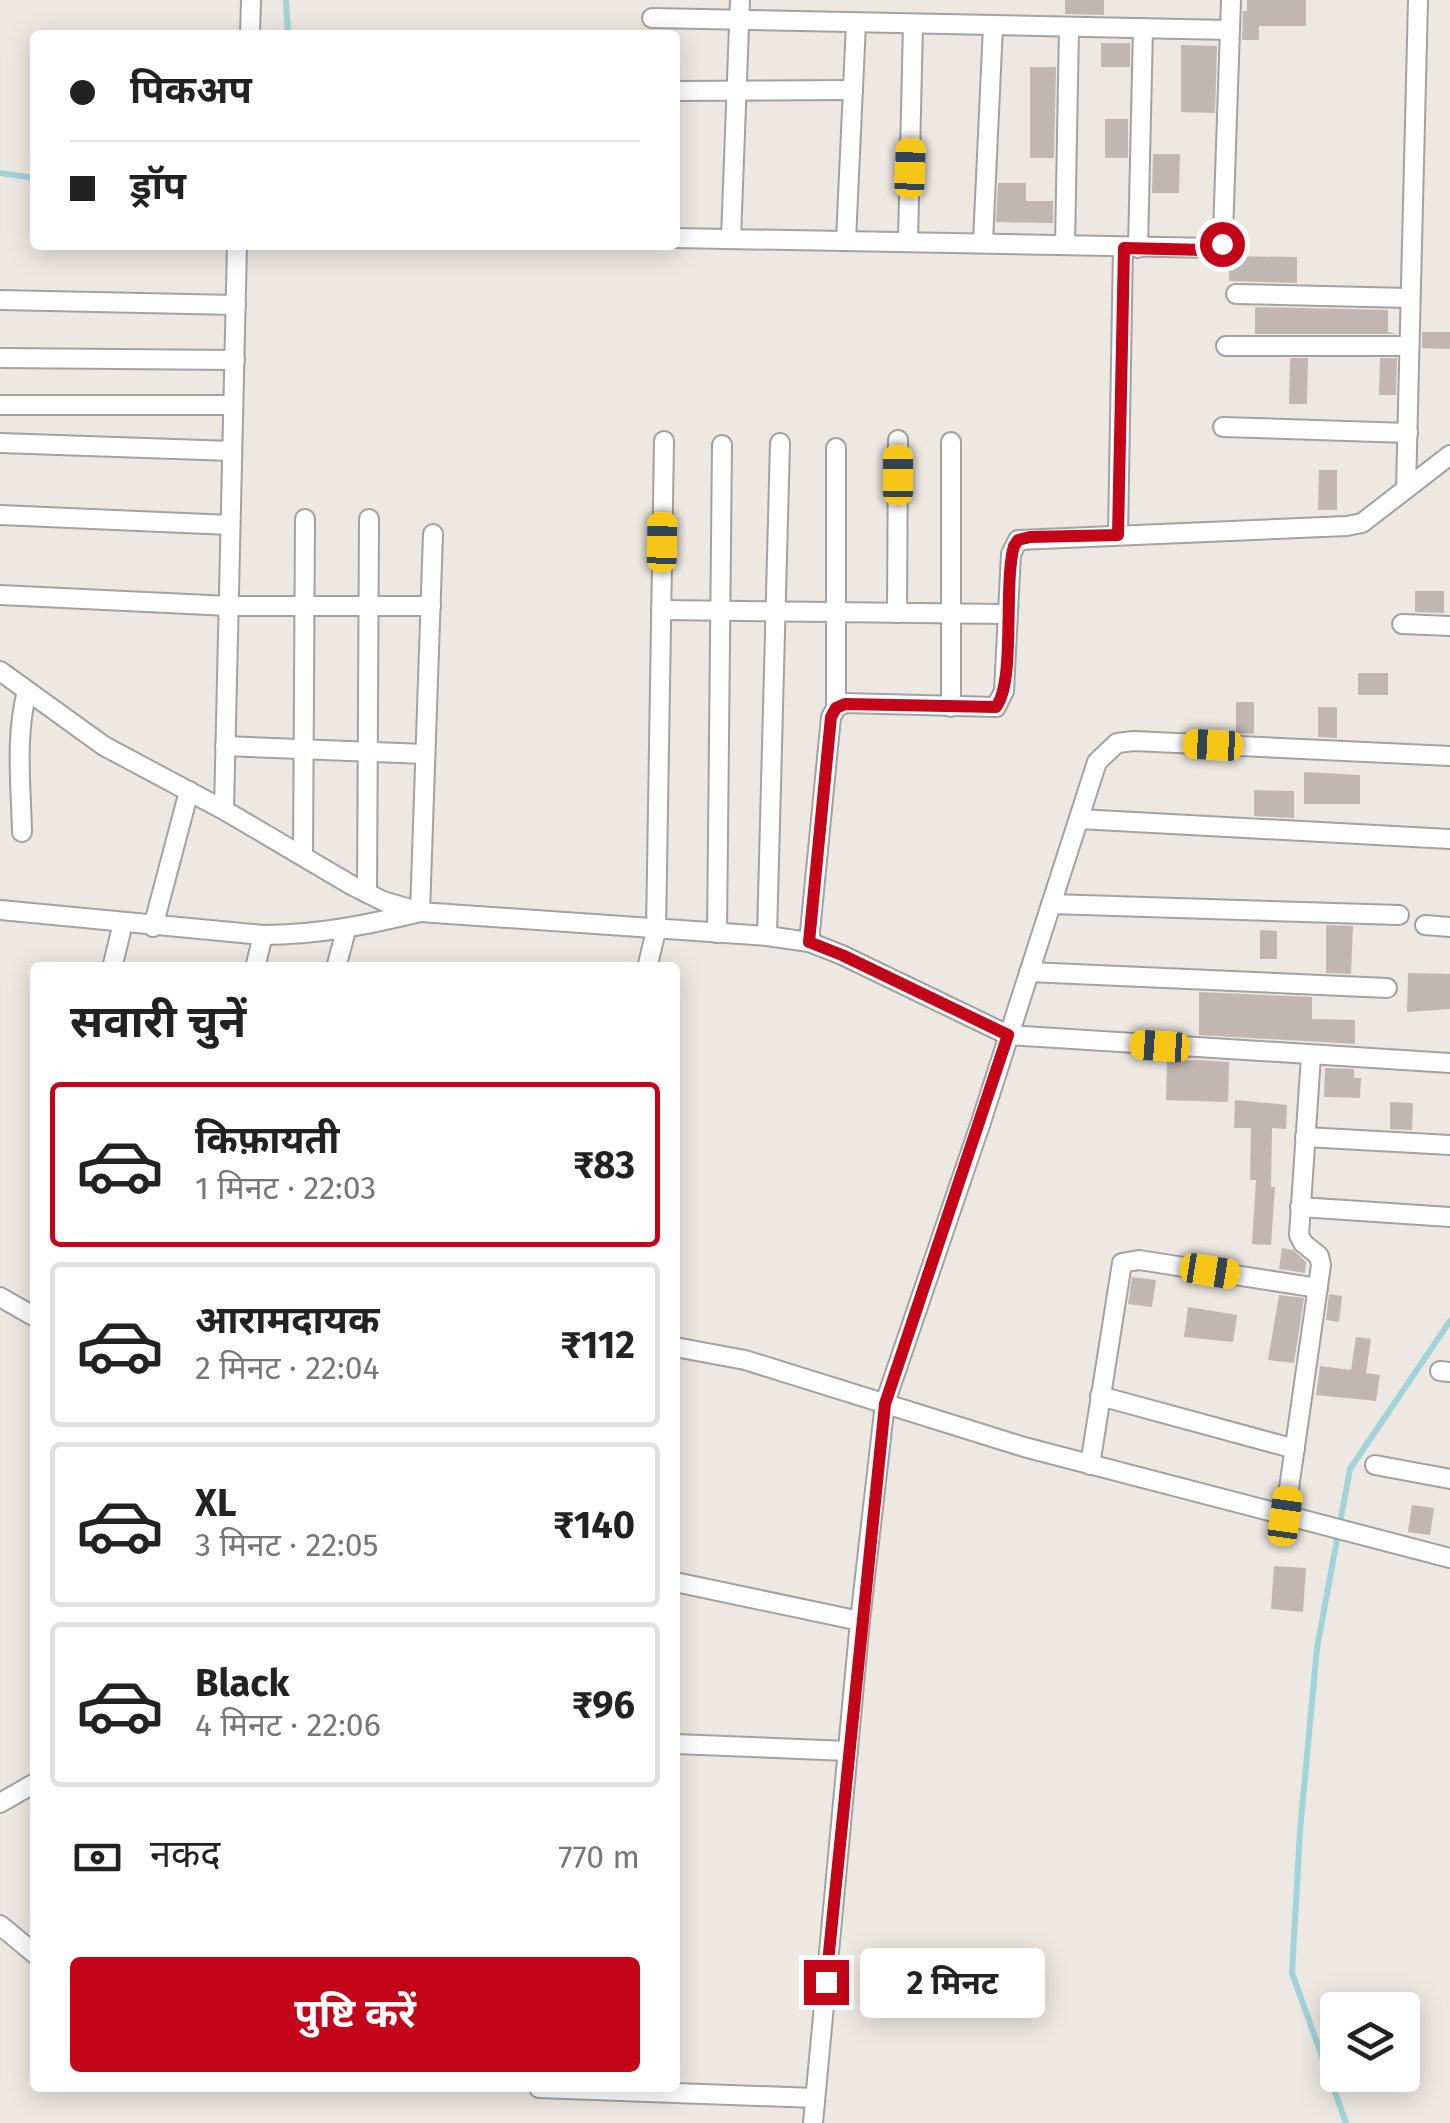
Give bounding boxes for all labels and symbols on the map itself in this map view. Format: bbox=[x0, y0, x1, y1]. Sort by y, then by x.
car bbox=[894, 137, 926, 199]
route start bbox=[1200, 222, 1245, 267]
car bbox=[883, 445, 913, 505]
car bbox=[646, 512, 678, 572]
car bbox=[1182, 728, 1244, 762]
car bbox=[1129, 1029, 1191, 1063]
car bbox=[1178, 1251, 1242, 1291]
car bbox=[1266, 1484, 1304, 1548]
callout: 2 मिनट bbox=[861, 1947, 1046, 2017]
route end bbox=[804, 1960, 849, 2005]

